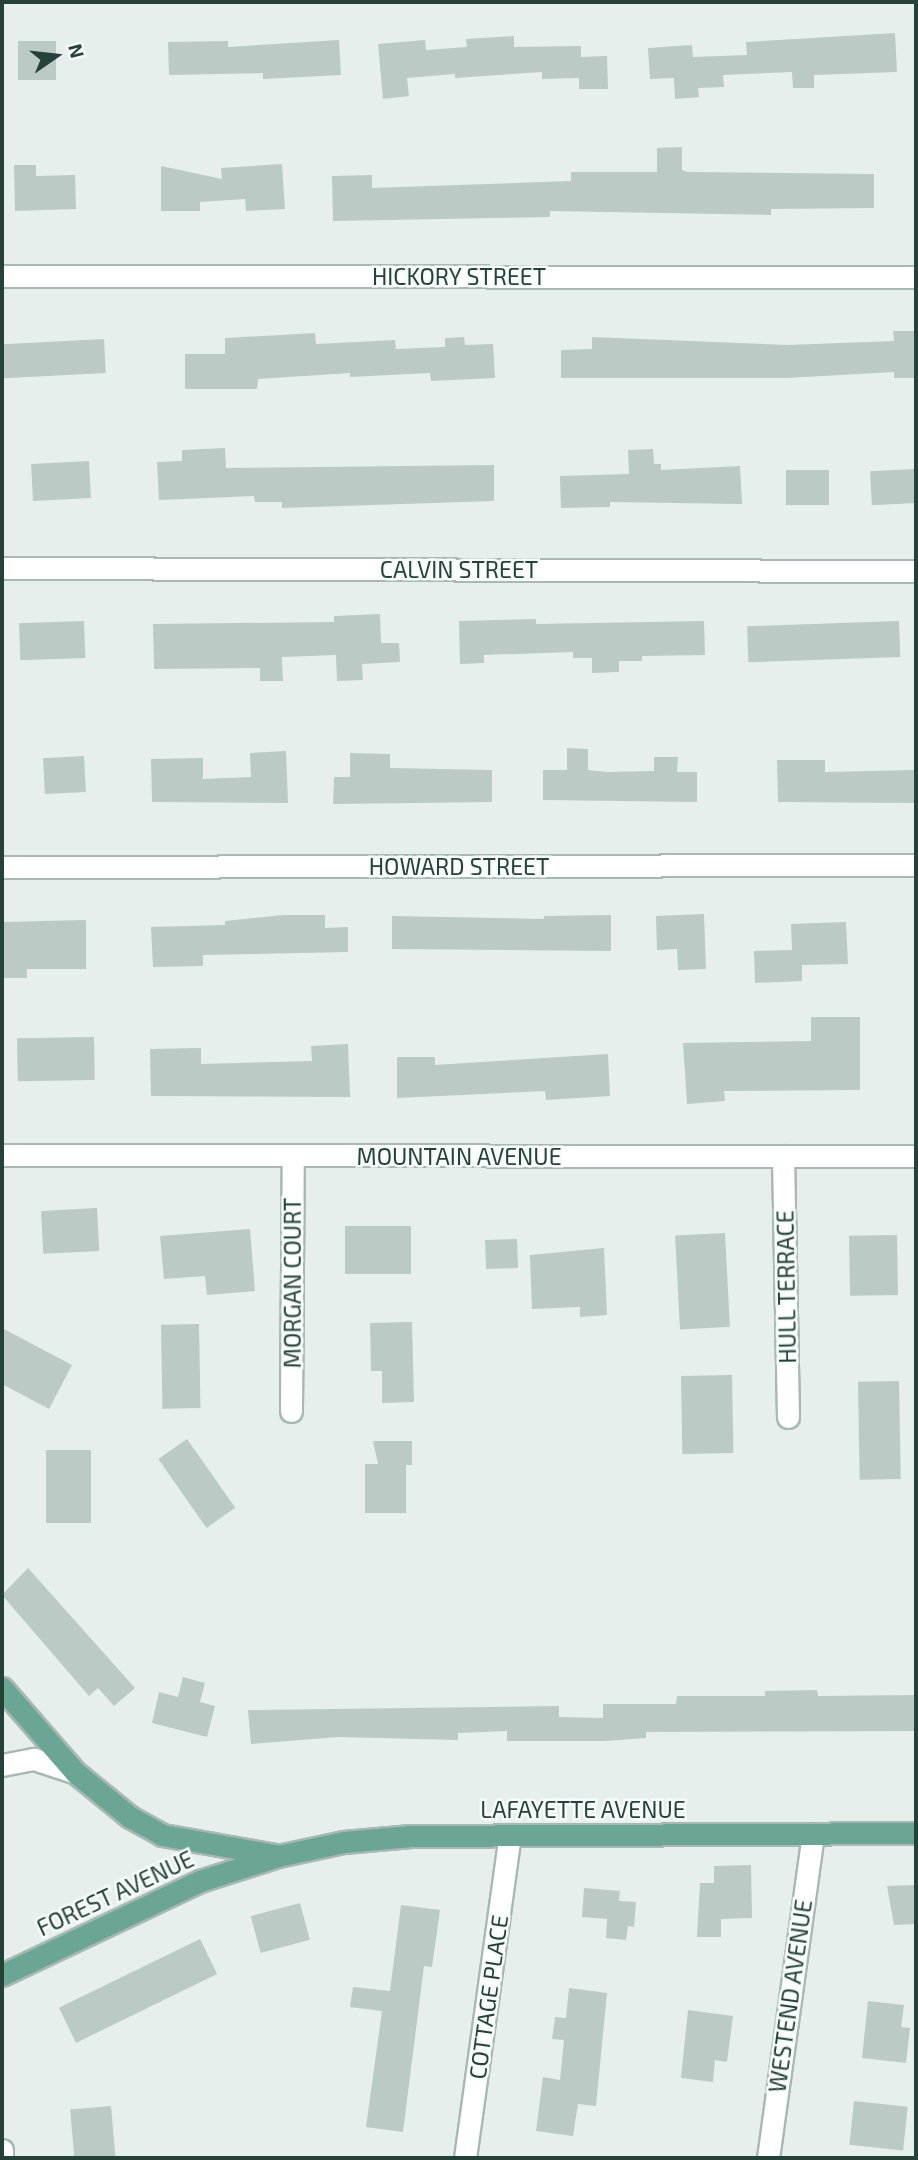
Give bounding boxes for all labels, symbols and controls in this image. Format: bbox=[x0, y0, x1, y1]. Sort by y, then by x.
north arrow bbox=[21, 21, 91, 91]
text: N bbox=[64, 41, 90, 60]
street label: HICKORY STREET bbox=[372, 262, 546, 290]
street label: CALVIN STREET bbox=[380, 555, 538, 583]
street label: HOWARD STREET bbox=[369, 852, 549, 880]
street label: MOUNTAIN AVENUE bbox=[356, 1142, 562, 1170]
street label: MORGAN COURT bbox=[278, 1198, 306, 1368]
street label: HULL TERRACE bbox=[771, 1210, 801, 1364]
street label: LAFAYETTE AVENUE bbox=[480, 1795, 686, 1823]
street label: FOREST AVENUE bbox=[32, 1844, 198, 1942]
street label: WESTEND AVENUE bbox=[763, 1897, 817, 2095]
street label: COTTAGE PLACE bbox=[463, 1913, 513, 2081]

